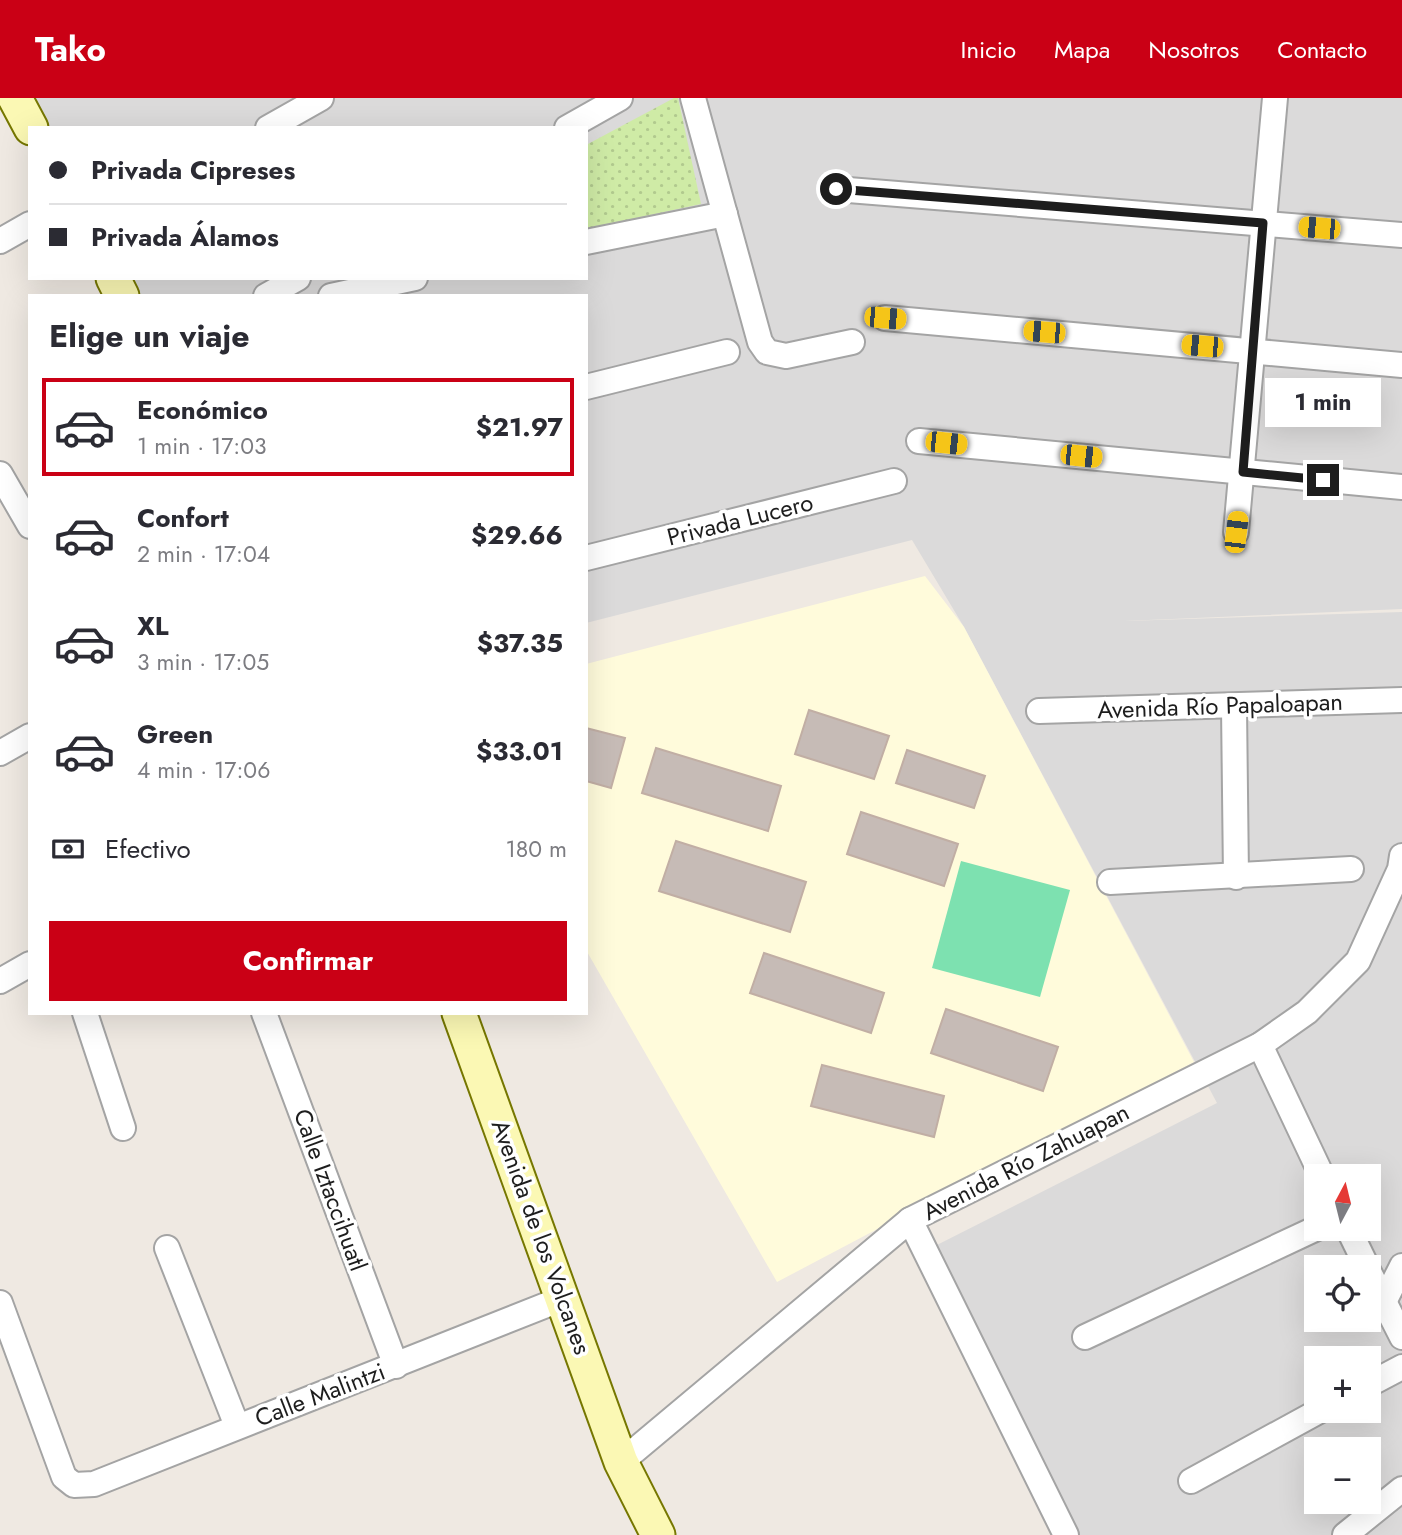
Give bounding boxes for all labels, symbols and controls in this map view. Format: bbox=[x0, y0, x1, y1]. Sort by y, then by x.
text: Tako bbox=[35, 26, 106, 73]
text: Inicio bbox=[961, 32, 1016, 67]
text: Mapa bbox=[1054, 32, 1110, 67]
text: Nosotros bbox=[1148, 32, 1239, 67]
text: Contacto bbox=[1277, 32, 1367, 67]
text: Privada Cipreses bbox=[91, 151, 295, 189]
route start bbox=[820, 173, 852, 205]
car bbox=[1298, 216, 1341, 240]
text: Privada Álamos bbox=[91, 218, 279, 256]
car bbox=[864, 306, 907, 330]
text: Elige un viaje bbox=[49, 313, 250, 359]
car bbox=[1023, 320, 1066, 344]
car bbox=[1181, 334, 1224, 358]
callout: 1 min bbox=[1265, 378, 1381, 428]
text: 1 min bbox=[1294, 385, 1352, 419]
text: Económico bbox=[137, 391, 268, 429]
icon: car bbox=[53, 396, 116, 459]
text: $21.97 bbox=[476, 408, 563, 446]
text: 1 min · 17:03 bbox=[137, 429, 267, 463]
car bbox=[925, 430, 968, 456]
car bbox=[1060, 443, 1103, 469]
route end bbox=[1307, 464, 1339, 496]
street label: Privada Lucero bbox=[663, 484, 817, 555]
text: Confort bbox=[137, 499, 229, 537]
icon: car bbox=[53, 504, 116, 567]
car bbox=[1224, 510, 1249, 554]
text: $29.66 bbox=[471, 516, 563, 554]
text: 2 min · 17:04 bbox=[137, 537, 270, 571]
text: XL bbox=[137, 607, 169, 645]
icon: car bbox=[53, 612, 116, 675]
text: $37.35 bbox=[477, 624, 563, 662]
text: 3 min · 17:05 bbox=[137, 645, 269, 679]
street label: Avenida Río Papaloapan bbox=[1097, 684, 1343, 727]
text: Green bbox=[137, 715, 213, 753]
icon: car bbox=[53, 720, 116, 783]
text: $33.01 bbox=[476, 732, 563, 770]
text: 4 min · 17:06 bbox=[137, 753, 270, 787]
icon: cash bbox=[49, 830, 87, 868]
text: Efectivo bbox=[105, 830, 191, 868]
text: 180 m bbox=[505, 832, 567, 866]
button: Confirmar bbox=[49, 921, 567, 1001]
street label: Avenida Río Zahuapan bbox=[916, 1094, 1135, 1229]
street label: Calle Iztaccihuatl bbox=[285, 1104, 376, 1276]
street label: Avenida de los Volcanes bbox=[483, 1115, 600, 1359]
north arrow bbox=[1304, 1164, 1381, 1241]
map controls bbox=[1304, 1164, 1381, 1514]
button: locate bbox=[1304, 1255, 1381, 1332]
button: + bbox=[1304, 1346, 1381, 1423]
street label: Calle Malintzi bbox=[250, 1354, 390, 1435]
button: − bbox=[1304, 1437, 1381, 1514]

